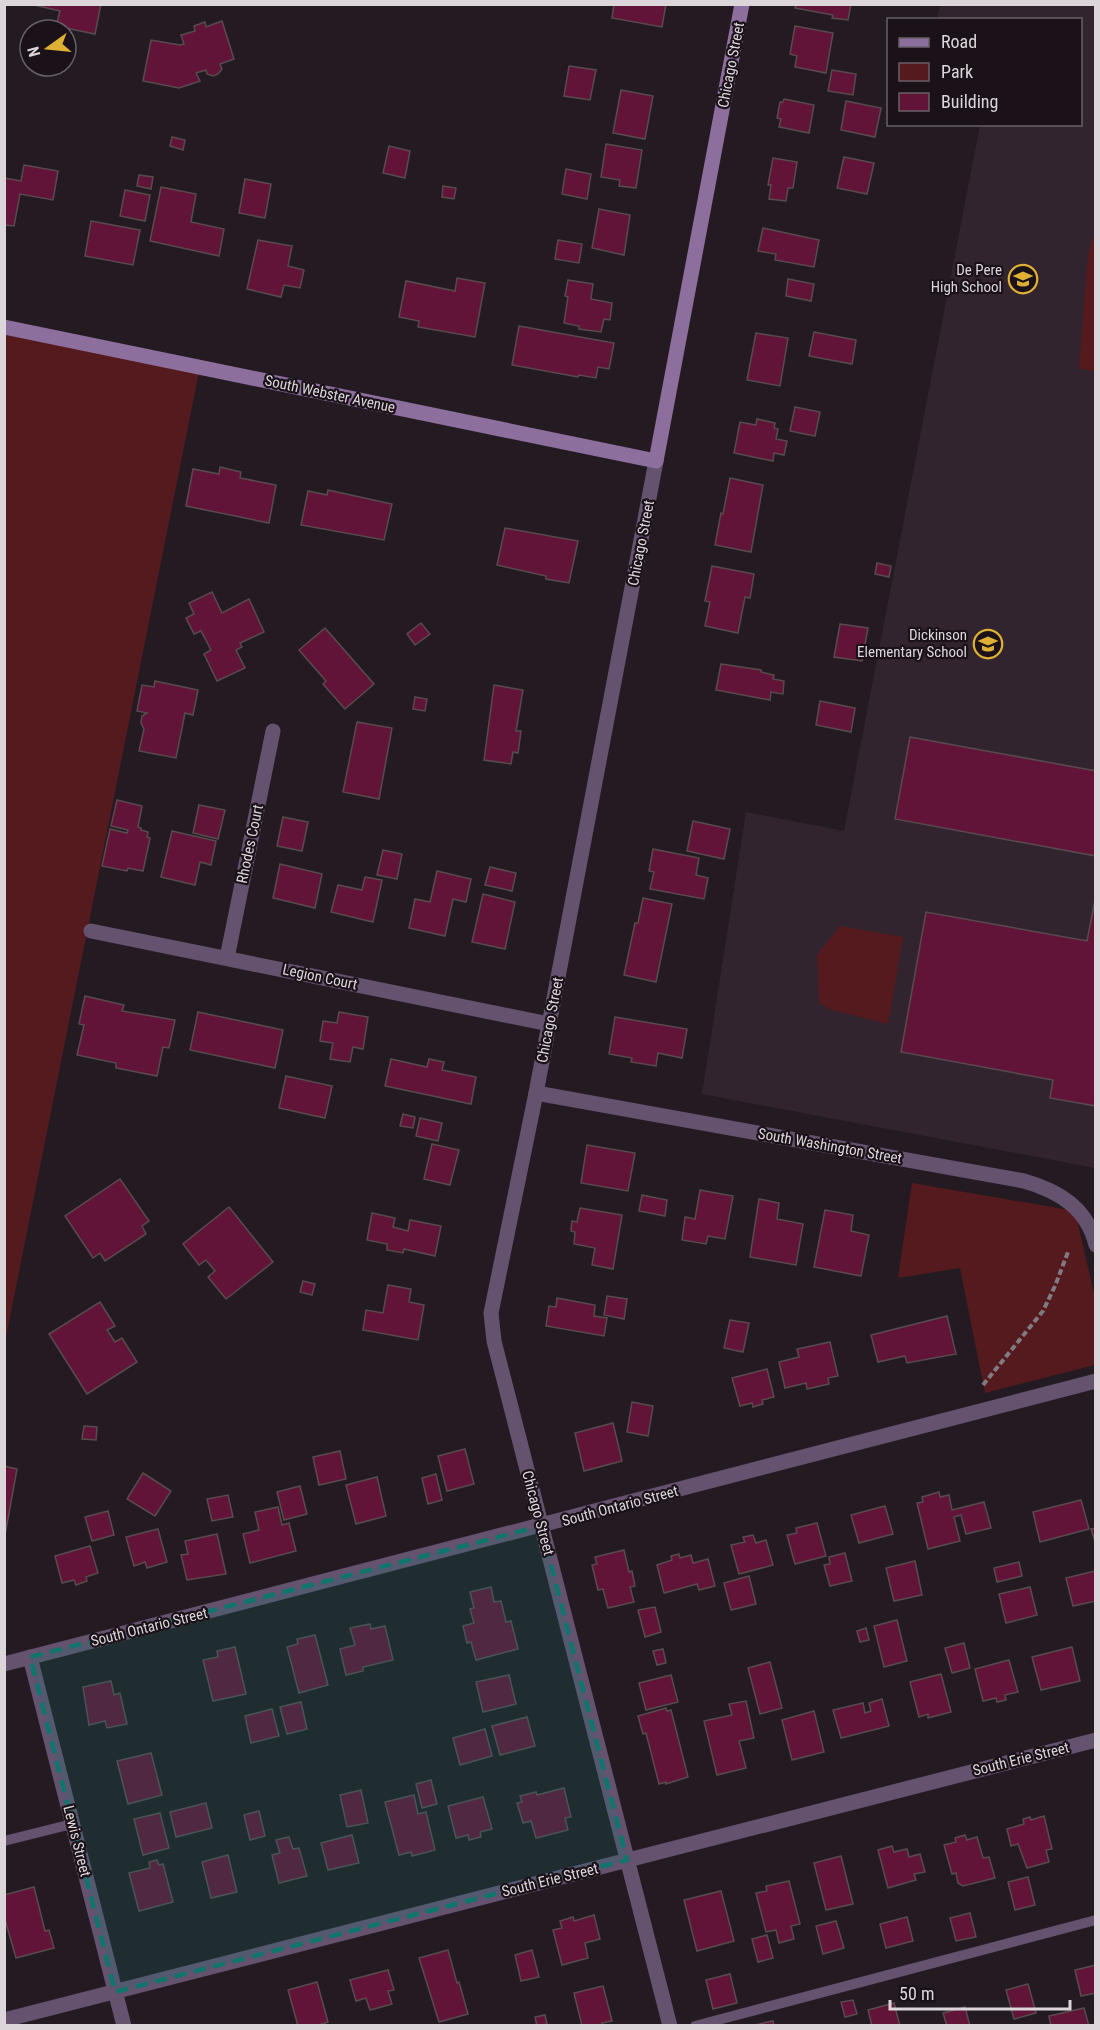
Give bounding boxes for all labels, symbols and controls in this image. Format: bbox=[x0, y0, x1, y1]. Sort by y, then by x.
north arrow bbox=[18, 18, 78, 78]
legend bbox=[887, 18, 1082, 126]
street label: Chicago Street bbox=[714, 21, 748, 109]
text: Road bbox=[941, 31, 977, 52]
text: N bbox=[24, 45, 44, 59]
text: Park bbox=[941, 61, 973, 82]
text: Building bbox=[941, 91, 998, 112]
place label: De Pere High School bbox=[931, 261, 1002, 296]
school or university icon: De Pere High School bbox=[1007, 263, 1039, 295]
street label: South Webster Avenue bbox=[263, 371, 397, 417]
street label: Chicago Street bbox=[624, 499, 658, 587]
place label: Dickinson Elementary School bbox=[857, 626, 967, 661]
school or university icon: Dickinson Elementary School bbox=[972, 628, 1004, 660]
street label: Rhodes Court bbox=[233, 803, 267, 885]
street label: Legion Court bbox=[281, 960, 359, 994]
street label: Chicago Street bbox=[533, 976, 567, 1064]
street label: South Washington Street bbox=[757, 1124, 903, 1168]
street label: Chicago Street bbox=[518, 1469, 558, 1557]
street label: South Ontario Street bbox=[560, 1482, 680, 1530]
street label: South Ontario Street bbox=[89, 1604, 209, 1650]
street label: South Erie Street bbox=[971, 1738, 1071, 1780]
street label: Lewis Street bbox=[59, 1804, 95, 1878]
street label: South Erie Street bbox=[500, 1859, 600, 1901]
scale bar bbox=[890, 1973, 1070, 2011]
text: 50 m bbox=[899, 1983, 934, 2004]

